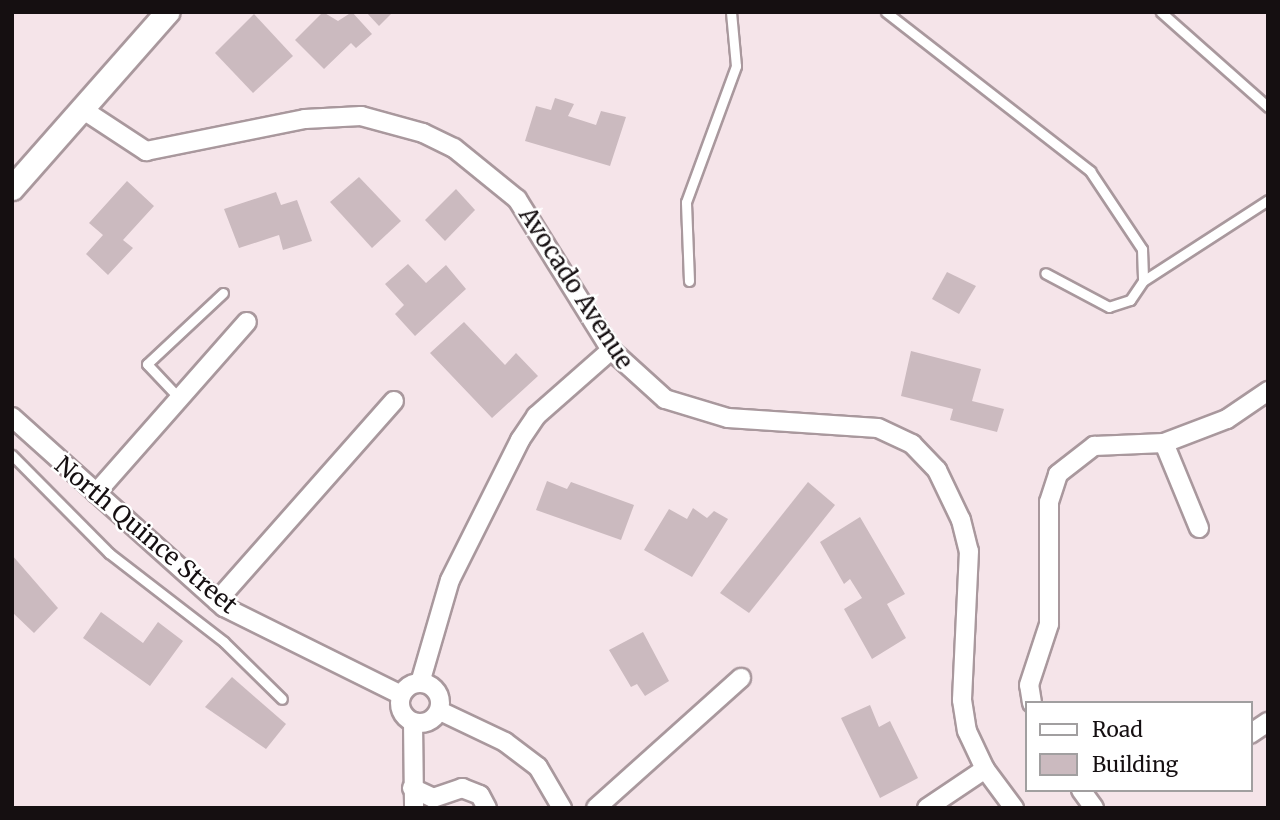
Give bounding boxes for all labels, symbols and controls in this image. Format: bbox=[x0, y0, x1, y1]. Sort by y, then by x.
street label: Avocado Avenue bbox=[513, 202, 639, 374]
street label: North Quince Street bbox=[49, 450, 243, 620]
legend bbox=[1024, 701, 1252, 792]
text: Road bbox=[1092, 716, 1143, 743]
text: Building bbox=[1092, 751, 1178, 778]

